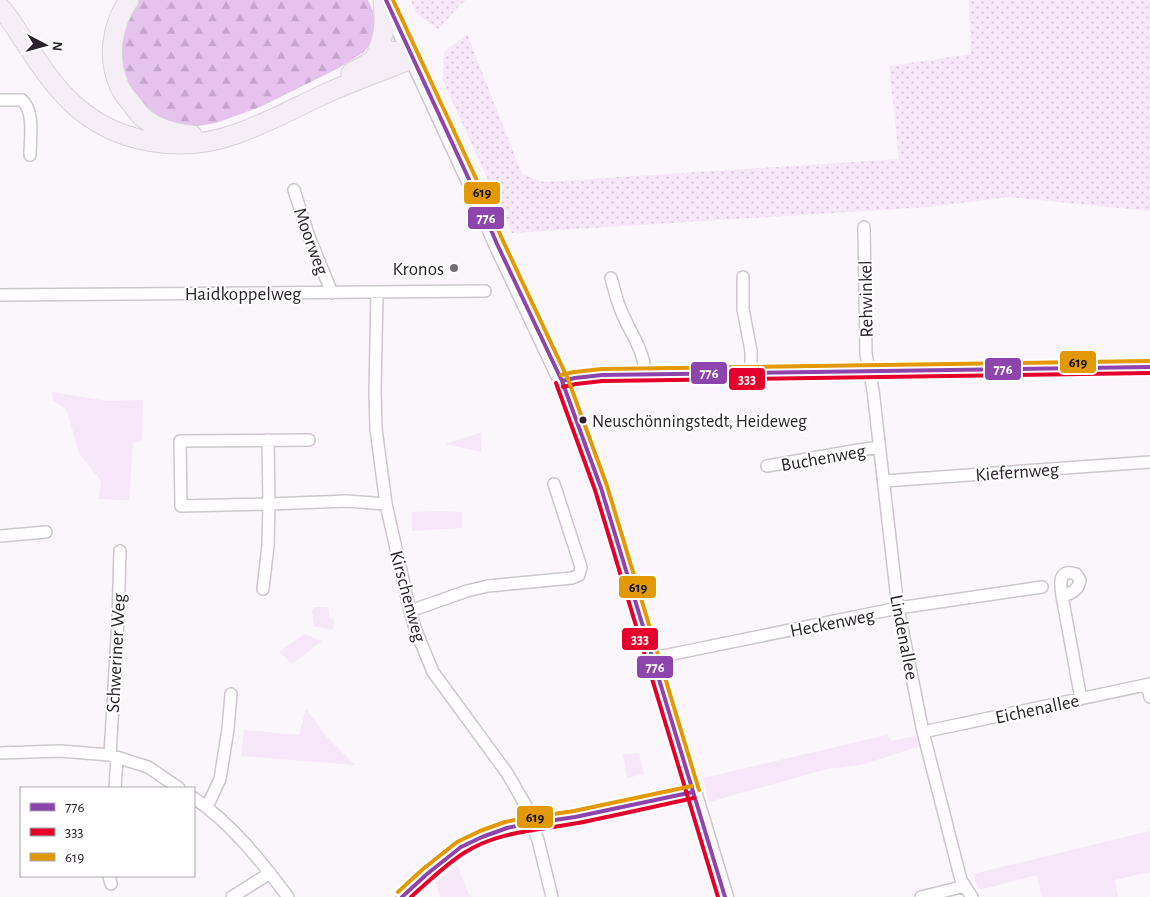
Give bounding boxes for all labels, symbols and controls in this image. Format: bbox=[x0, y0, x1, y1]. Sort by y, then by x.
north arrow bbox=[20, 20, 70, 70]
text: N bbox=[49, 41, 64, 52]
line badge: 619 bbox=[463, 181, 501, 205]
text: 619 bbox=[473, 186, 492, 200]
street label: Moorweg bbox=[290, 205, 332, 278]
line badge: 776 bbox=[467, 206, 505, 230]
text: 776 bbox=[477, 212, 496, 226]
place label: Kronos bbox=[392, 260, 444, 279]
street label: Rehwinkel bbox=[856, 260, 877, 338]
marker: Kronos bbox=[448, 262, 460, 274]
street label: Haidkoppelweg bbox=[185, 285, 302, 304]
line badge: 619 bbox=[1059, 350, 1097, 374]
text: 619 bbox=[1069, 356, 1088, 370]
line badge: 776 bbox=[984, 357, 1022, 381]
line badge: 776 bbox=[690, 361, 728, 385]
text: 776 bbox=[994, 363, 1013, 377]
text: 776 bbox=[700, 367, 719, 381]
line badge: 333 bbox=[728, 367, 766, 391]
text: 333 bbox=[738, 373, 756, 387]
place label: Neuschönningstedt, Heideweg bbox=[592, 413, 807, 431]
marker: Neuschönningstedt, Heideweg bbox=[578, 415, 588, 425]
street label: Buchenweg bbox=[779, 442, 868, 475]
street label: Kiefernweg bbox=[975, 460, 1060, 485]
street label: Kirschenweg bbox=[386, 549, 429, 645]
line badge: 619 bbox=[618, 575, 657, 599]
text: 619 bbox=[629, 581, 648, 595]
street label: Schweriner Weg bbox=[104, 592, 129, 713]
street label: Lindenallee bbox=[886, 593, 921, 682]
street label: Heckenweg bbox=[788, 606, 877, 641]
line badge: 333 bbox=[621, 627, 659, 651]
text: 333 bbox=[631, 633, 649, 647]
line badge: 776 bbox=[636, 655, 674, 679]
text: 776 bbox=[646, 661, 665, 675]
street label: Eichenallee bbox=[994, 691, 1081, 728]
legend bbox=[20, 787, 195, 877]
text: 776 bbox=[65, 800, 85, 815]
line badge: 619 bbox=[516, 805, 554, 829]
text: 619 bbox=[526, 811, 545, 825]
text: 333 bbox=[65, 825, 84, 840]
text: 619 bbox=[65, 850, 84, 865]

